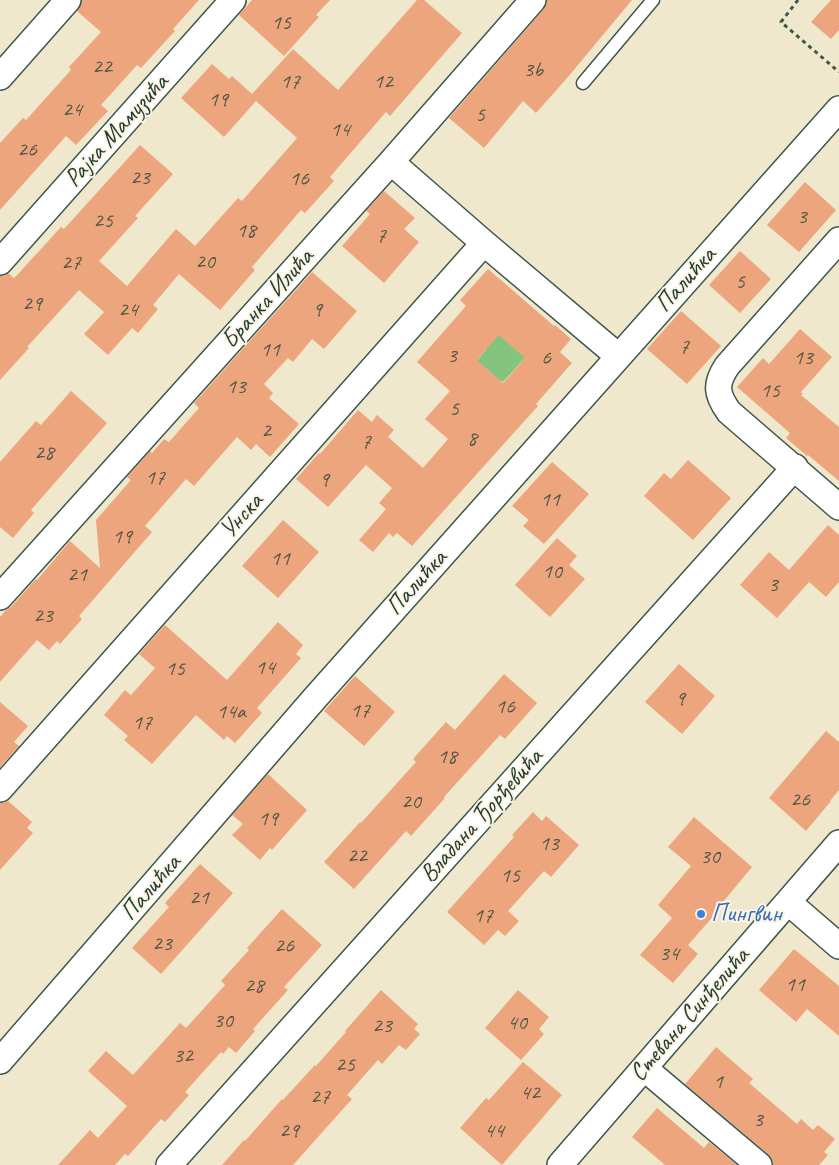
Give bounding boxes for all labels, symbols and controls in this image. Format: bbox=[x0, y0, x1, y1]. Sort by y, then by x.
house number: 15 bbox=[271, 10, 291, 36]
house number: 22 bbox=[92, 54, 112, 80]
house number: 3b bbox=[523, 57, 543, 83]
street label: Рајка Мамузића bbox=[59, 68, 175, 194]
house number: 17 bbox=[280, 69, 300, 95]
house number: 12 bbox=[373, 69, 393, 95]
house number: 19 bbox=[208, 87, 228, 113]
house number: 24 bbox=[62, 97, 82, 123]
house number: 5 bbox=[475, 102, 485, 128]
house number: 14 bbox=[330, 117, 350, 143]
house number: 26 bbox=[17, 137, 37, 163]
house number: 23 bbox=[130, 165, 150, 191]
house number: 16 bbox=[289, 166, 309, 192]
house number: 3 bbox=[797, 204, 807, 230]
house number: 25 bbox=[93, 208, 113, 234]
house number: 18 bbox=[236, 218, 256, 244]
house number: 7 bbox=[376, 223, 386, 249]
street label: Палићка bbox=[649, 241, 723, 319]
street label: Бранка Илића bbox=[215, 243, 321, 355]
house number: 20 bbox=[195, 249, 215, 275]
house number: 27 bbox=[61, 250, 81, 276]
house number: 5 bbox=[735, 269, 745, 295]
house number: 29 bbox=[22, 291, 42, 317]
house number: 24 bbox=[118, 297, 138, 323]
house number: 9 bbox=[312, 297, 322, 323]
house number: 7 bbox=[679, 334, 689, 360]
house number: 11 bbox=[260, 337, 280, 363]
house number: 3 bbox=[447, 343, 457, 369]
house number: 6 bbox=[541, 345, 551, 371]
house number: 13 bbox=[793, 345, 813, 371]
house number: 13 bbox=[226, 374, 246, 400]
house number: 15 bbox=[760, 378, 780, 404]
house number: 5 bbox=[449, 396, 459, 422]
house number: 2 bbox=[261, 418, 271, 444]
house number: 8 bbox=[467, 426, 477, 452]
house number: 7 bbox=[361, 429, 371, 455]
house number: 28 bbox=[34, 440, 54, 466]
house number: 17 bbox=[145, 465, 165, 491]
house number: 9 bbox=[319, 467, 329, 493]
street label: Унска bbox=[214, 487, 270, 545]
house number: 11 bbox=[540, 487, 560, 513]
house number: 19 bbox=[112, 524, 132, 550]
street label: Палићка bbox=[380, 544, 454, 622]
house number: 11 bbox=[270, 546, 290, 572]
house number: 10 bbox=[542, 559, 562, 585]
house number: 21 bbox=[67, 562, 87, 588]
house number: 3 bbox=[768, 572, 778, 598]
house number: 23 bbox=[33, 603, 53, 629]
house number: 14 bbox=[255, 655, 275, 681]
house number: 15 bbox=[165, 656, 185, 682]
house number: 9 bbox=[675, 686, 685, 712]
house number: 16 bbox=[495, 694, 515, 720]
house number: 17 bbox=[350, 698, 370, 724]
house number: 14a bbox=[216, 699, 246, 725]
house number: 17 bbox=[132, 710, 152, 736]
street label: Владана Ђорђевића bbox=[414, 743, 550, 889]
house number: 18 bbox=[437, 744, 457, 770]
house number: 26 bbox=[790, 787, 810, 813]
house number: 20 bbox=[401, 789, 421, 815]
house number: 19 bbox=[258, 806, 278, 832]
house number: 13 bbox=[539, 831, 559, 857]
house number: 22 bbox=[347, 843, 367, 869]
house number: 30 bbox=[700, 844, 720, 870]
street label: Палићка bbox=[114, 849, 188, 927]
house number: 15 bbox=[500, 863, 520, 889]
house number: 21 bbox=[189, 885, 209, 911]
place label: Пингвин bbox=[711, 899, 782, 929]
house number: 17 bbox=[473, 903, 493, 929]
marker: Пингвин bbox=[695, 908, 707, 920]
house number: 23 bbox=[152, 931, 172, 957]
house number: 26 bbox=[274, 933, 294, 959]
house number: 34 bbox=[659, 941, 679, 967]
street label: Стевана Синђелића bbox=[624, 942, 756, 1088]
house number: 11 bbox=[785, 972, 805, 998]
house number: 28 bbox=[244, 973, 264, 999]
house number: 30 bbox=[213, 1008, 233, 1034]
house number: 40 bbox=[507, 1010, 527, 1036]
house number: 23 bbox=[372, 1013, 392, 1039]
house number: 32 bbox=[173, 1043, 193, 1069]
house number: 25 bbox=[335, 1052, 355, 1078]
house number: 1 bbox=[713, 1069, 723, 1095]
house number: 42 bbox=[520, 1080, 540, 1106]
house number: 27 bbox=[310, 1084, 330, 1110]
house number: 3 bbox=[753, 1107, 763, 1133]
house number: 29 bbox=[279, 1118, 299, 1144]
house number: 44 bbox=[484, 1118, 504, 1144]

